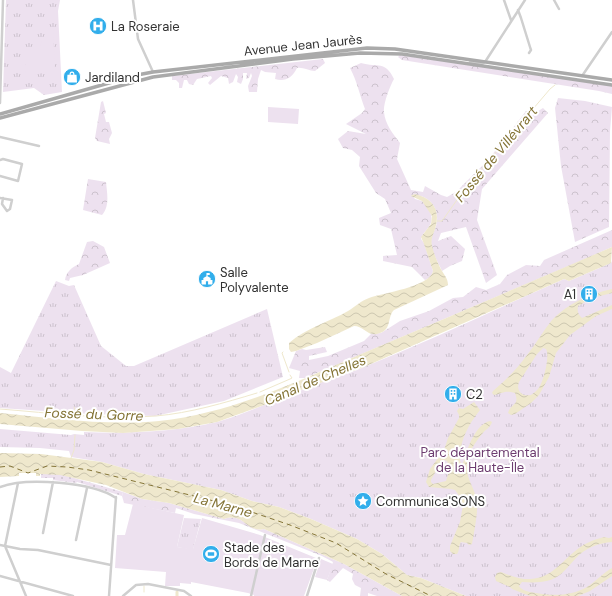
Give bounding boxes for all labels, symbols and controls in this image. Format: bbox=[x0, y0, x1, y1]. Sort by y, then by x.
hospital icon: La Roseraie bbox=[88, 16, 108, 36]
place label: La Roseraie bbox=[111, 18, 180, 35]
street label: Avenue Jean Jaurès bbox=[243, 30, 363, 60]
shop icon: Jardiland bbox=[62, 67, 82, 87]
place label: Jardiland bbox=[85, 69, 140, 86]
water label: Fossé de Villévrart bbox=[451, 102, 542, 206]
place label: Salle Polyvalente bbox=[220, 264, 289, 296]
public building icon: Salle Polyvalente bbox=[197, 269, 217, 289]
building icon: A1 bbox=[579, 284, 599, 304]
place label: A1 bbox=[564, 286, 576, 303]
water label: Canal de Chelles bbox=[261, 350, 369, 410]
building icon: C2 bbox=[443, 384, 463, 404]
place label: C2 bbox=[466, 386, 483, 403]
water label: Fossé du Gorre bbox=[44, 403, 144, 425]
park label: Parc départemental de la Haute-Île bbox=[420, 444, 540, 476]
water label: La Marne bbox=[192, 489, 254, 521]
place icon: Communica'SONS bbox=[353, 491, 373, 511]
place label: Communica'SONS bbox=[376, 493, 485, 510]
place label: Stade des Bords de Marne bbox=[224, 539, 319, 571]
sports icon: Stade des Bords de Marne bbox=[201, 544, 221, 564]

